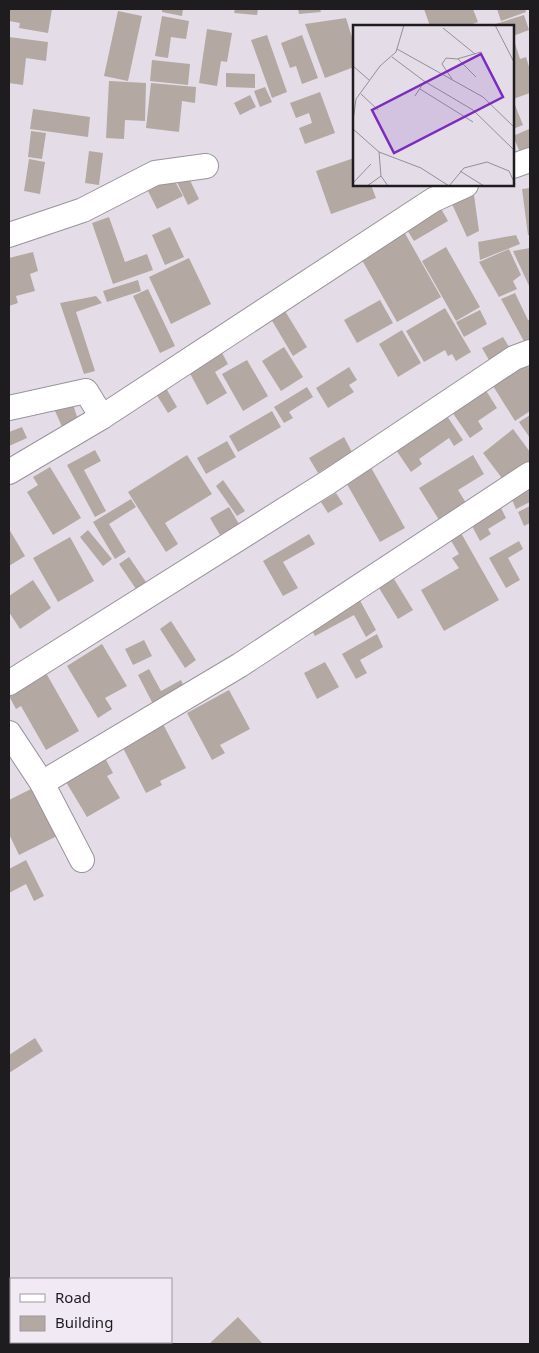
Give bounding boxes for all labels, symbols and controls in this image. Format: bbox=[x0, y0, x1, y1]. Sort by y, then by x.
inset map bbox=[353, 25, 514, 186]
legend bbox=[10, 1278, 172, 1343]
text: Road bbox=[55, 1287, 91, 1307]
text: Building bbox=[55, 1312, 113, 1332]

